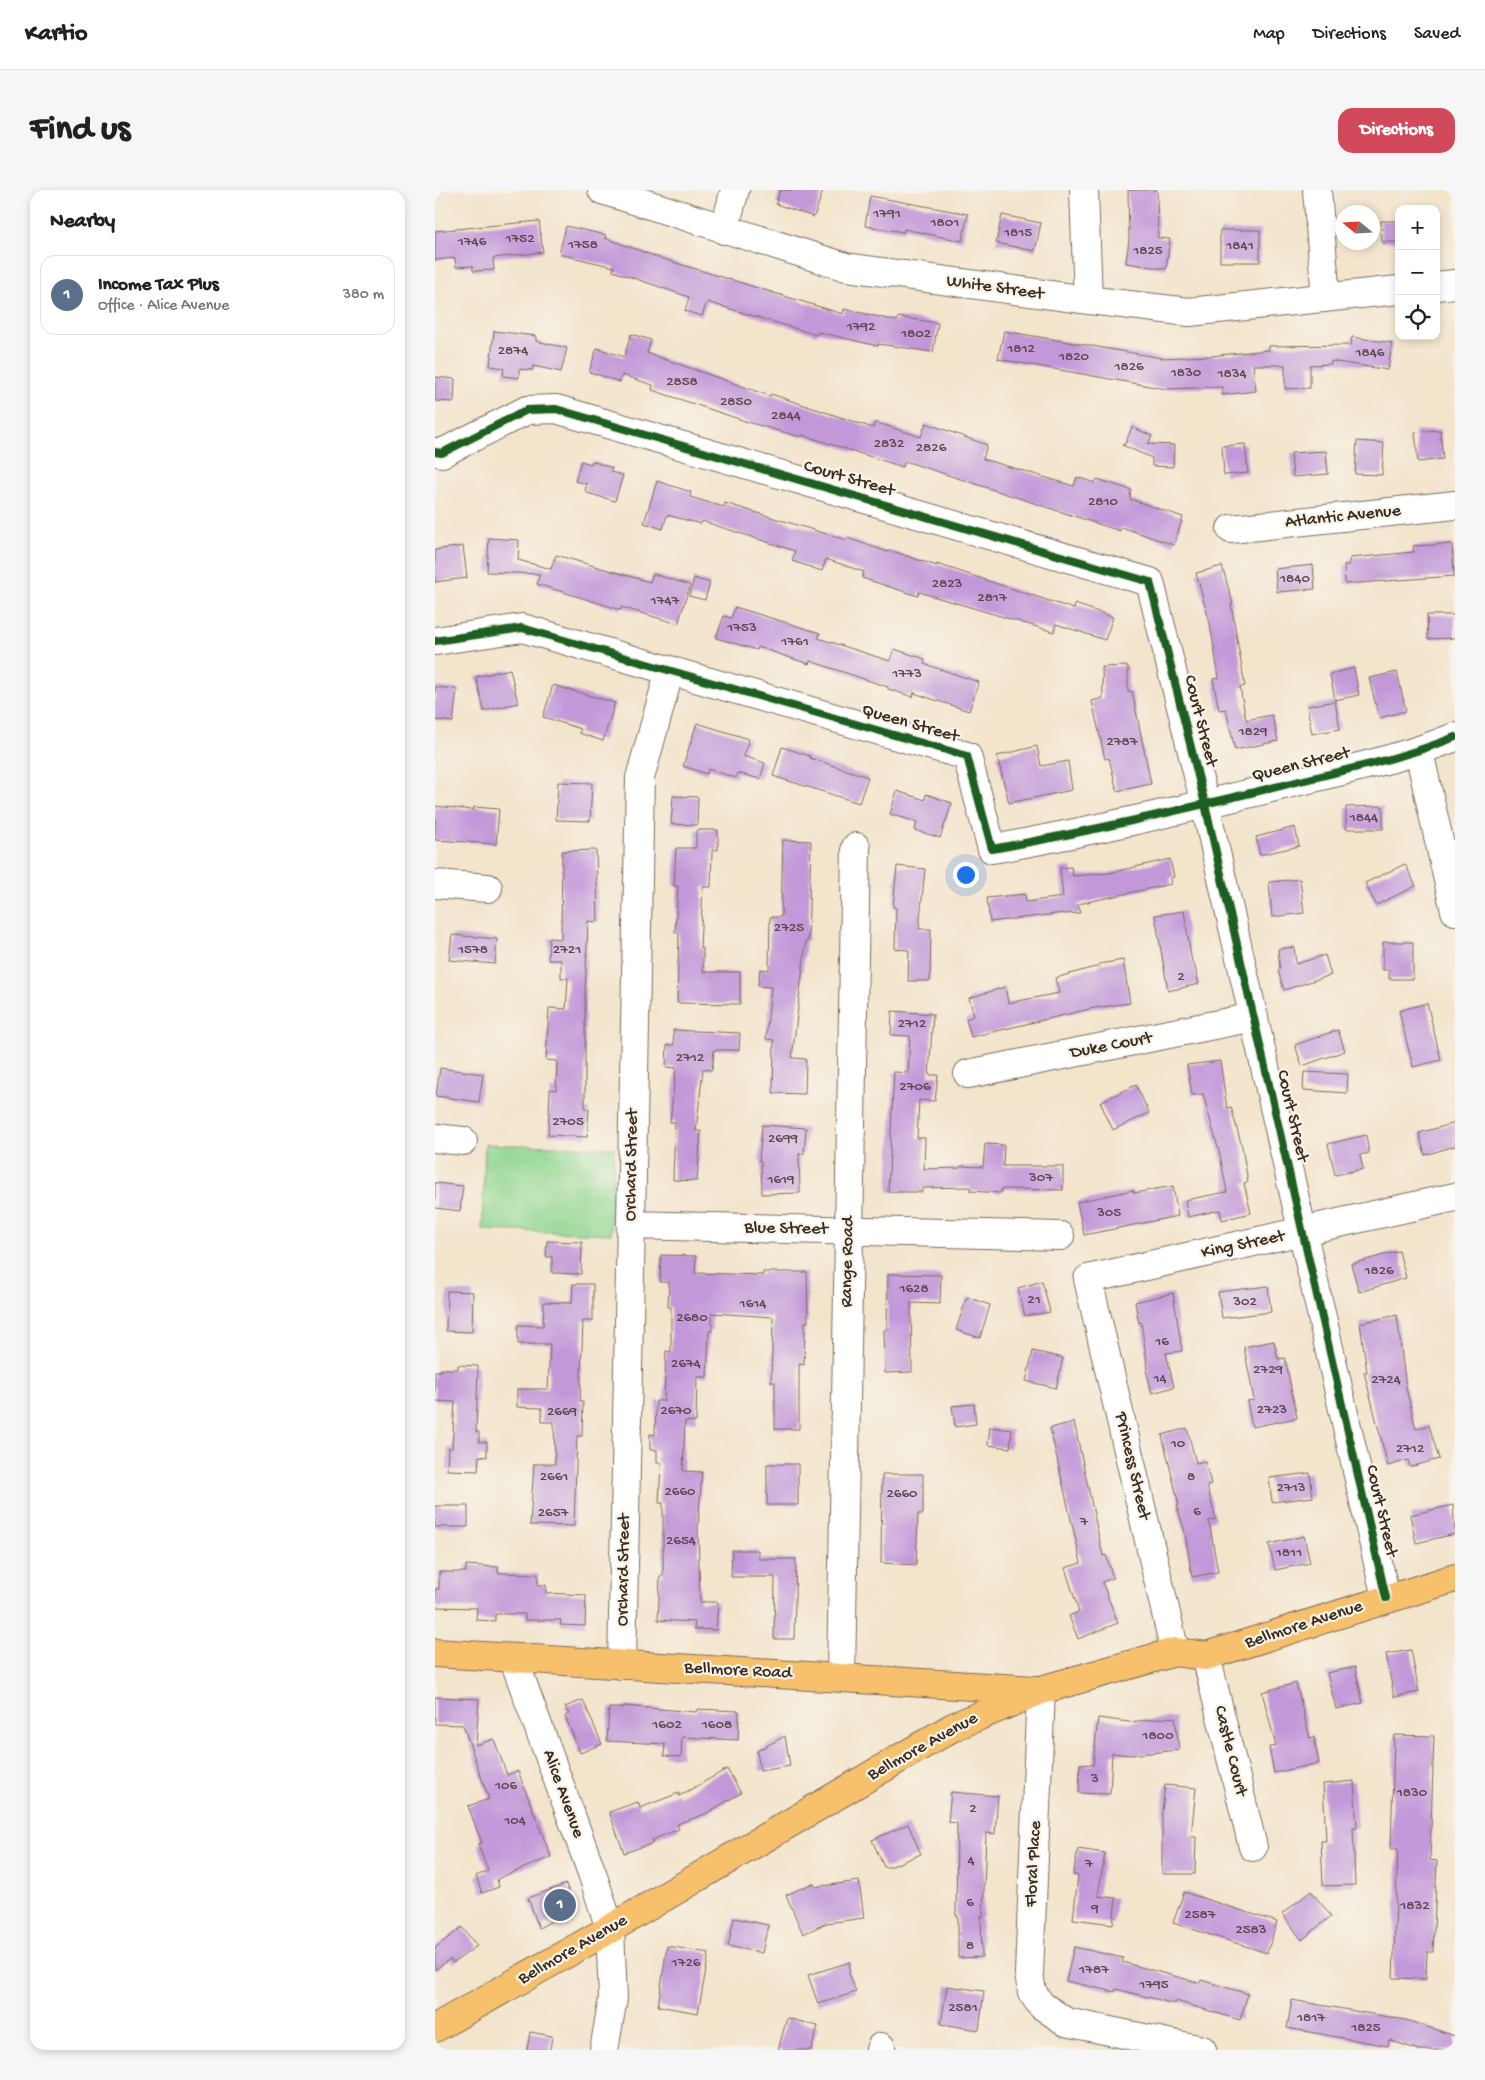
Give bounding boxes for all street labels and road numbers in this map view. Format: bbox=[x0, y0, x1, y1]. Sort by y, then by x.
street label: White Street bbox=[945, 271, 1047, 305]
street label: Court Street bbox=[801, 456, 898, 502]
street label: Atlantic Avenue bbox=[1284, 500, 1403, 534]
street label: Court Street bbox=[1178, 673, 1222, 771]
street label: Queen Street bbox=[859, 700, 963, 748]
street label: Queen Street bbox=[1250, 742, 1354, 787]
street label: Duke Court bbox=[1067, 1027, 1155, 1064]
street label: Court Street bbox=[1271, 1068, 1313, 1166]
street label: Orchard Street bbox=[621, 1107, 644, 1221]
street label: Range Road bbox=[837, 1215, 859, 1308]
street label: Blue Street bbox=[743, 1218, 829, 1240]
street label: King Street bbox=[1199, 1226, 1288, 1264]
street label: Princess Street bbox=[1109, 1409, 1155, 1523]
street label: Court Street bbox=[1360, 1463, 1402, 1561]
street label: Orchard Street bbox=[613, 1512, 636, 1626]
street label: Bellmore Avenue bbox=[1242, 1596, 1366, 1654]
street label: Bellmore Road bbox=[683, 1658, 794, 1684]
street label: Castle Court bbox=[1209, 1704, 1252, 1800]
street label: Bellmore Avenue bbox=[863, 1708, 982, 1786]
street label: Alice Avenue bbox=[537, 1747, 589, 1842]
street label: Floral Place bbox=[1021, 1820, 1047, 1909]
street label: Bellmore Avenue bbox=[514, 1910, 632, 1990]

